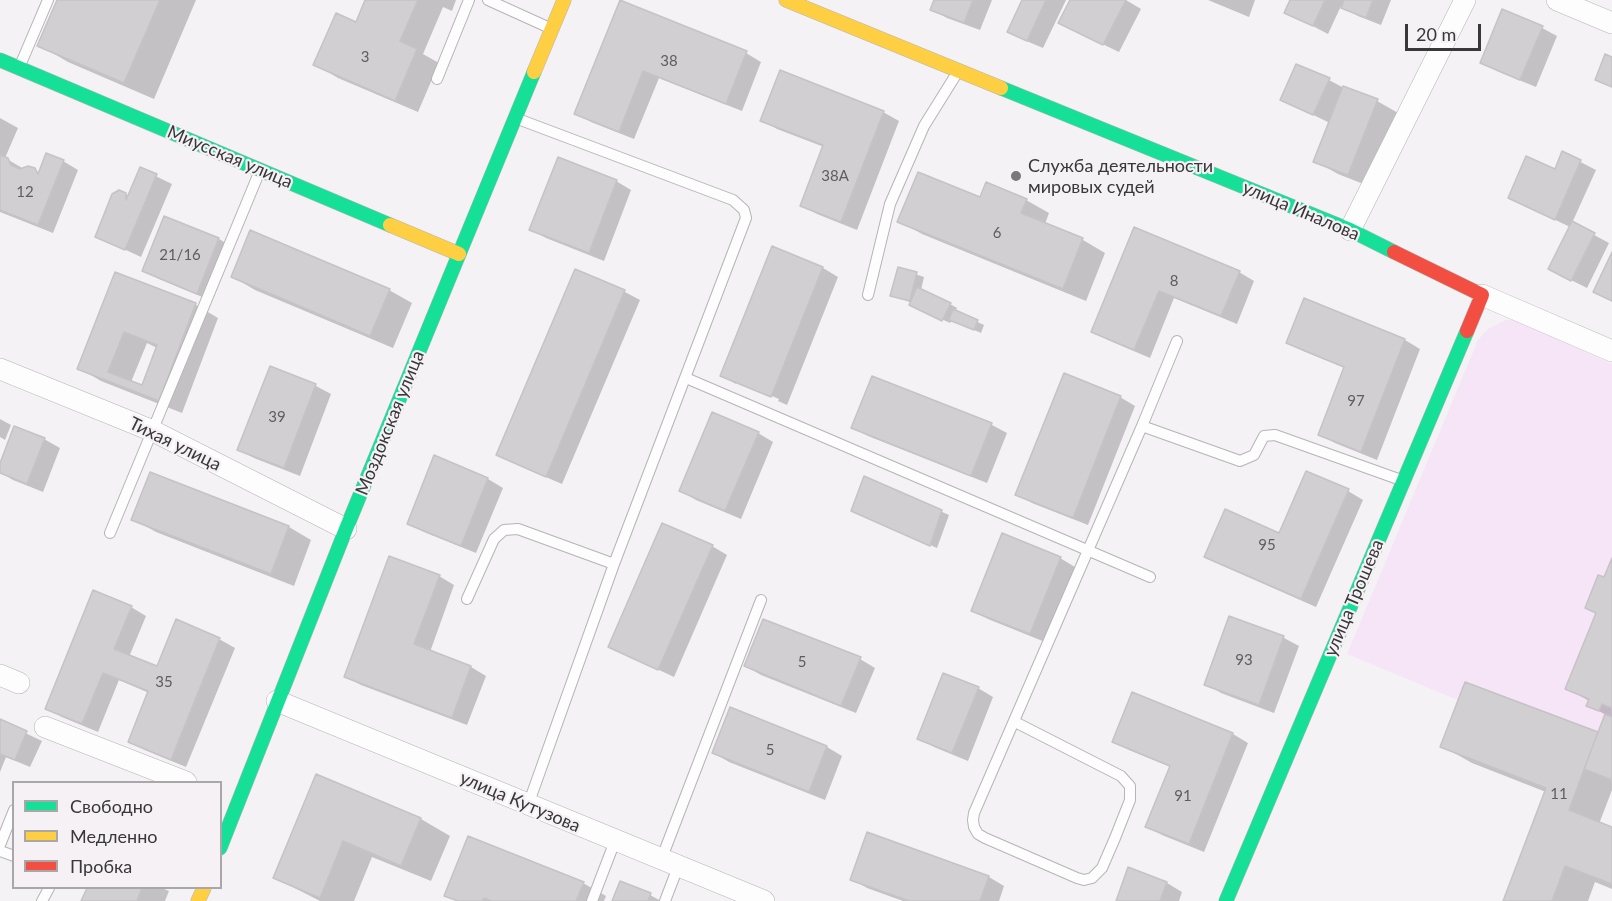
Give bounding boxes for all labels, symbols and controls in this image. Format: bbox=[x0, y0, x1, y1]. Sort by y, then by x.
scale bar bbox=[1408, 12, 1484, 50]
text: 20 m bbox=[1416, 23, 1456, 45]
house number: 3 bbox=[361, 48, 369, 66]
house number: 38 bbox=[660, 52, 678, 70]
street label: Миусская улица bbox=[164, 121, 296, 193]
place label: Служба деятельности мировых судей bbox=[1028, 155, 1213, 198]
house number: 38А bbox=[821, 167, 849, 185]
marker: Служба деятельности мировых судей bbox=[1009, 169, 1023, 183]
street label: улица Иналова bbox=[1239, 177, 1363, 245]
house number: 12 bbox=[16, 183, 34, 201]
house number: 6 bbox=[993, 224, 1001, 242]
house number: 21/16 bbox=[159, 246, 201, 264]
house number: 8 bbox=[1170, 272, 1178, 290]
street label: Моздокская улица bbox=[351, 348, 429, 498]
house number: 97 bbox=[1347, 392, 1365, 410]
house number: 39 bbox=[268, 408, 286, 426]
street label: Тихая улица bbox=[126, 412, 224, 476]
house number: 95 bbox=[1258, 536, 1276, 554]
street label: улица Трошева bbox=[1320, 536, 1388, 660]
house number: 93 bbox=[1235, 651, 1253, 669]
house number: 5 bbox=[798, 653, 806, 671]
house number: 35 bbox=[155, 673, 173, 691]
house number: 5 bbox=[766, 741, 774, 759]
street label: улица Кутузова bbox=[457, 767, 583, 837]
legend bbox=[12, 781, 222, 889]
house number: 11 bbox=[1550, 785, 1568, 803]
house number: 91 bbox=[1174, 787, 1192, 805]
text: Свободно bbox=[70, 795, 153, 817]
text: Медленно bbox=[70, 825, 158, 847]
text: Пробка bbox=[70, 855, 132, 877]

